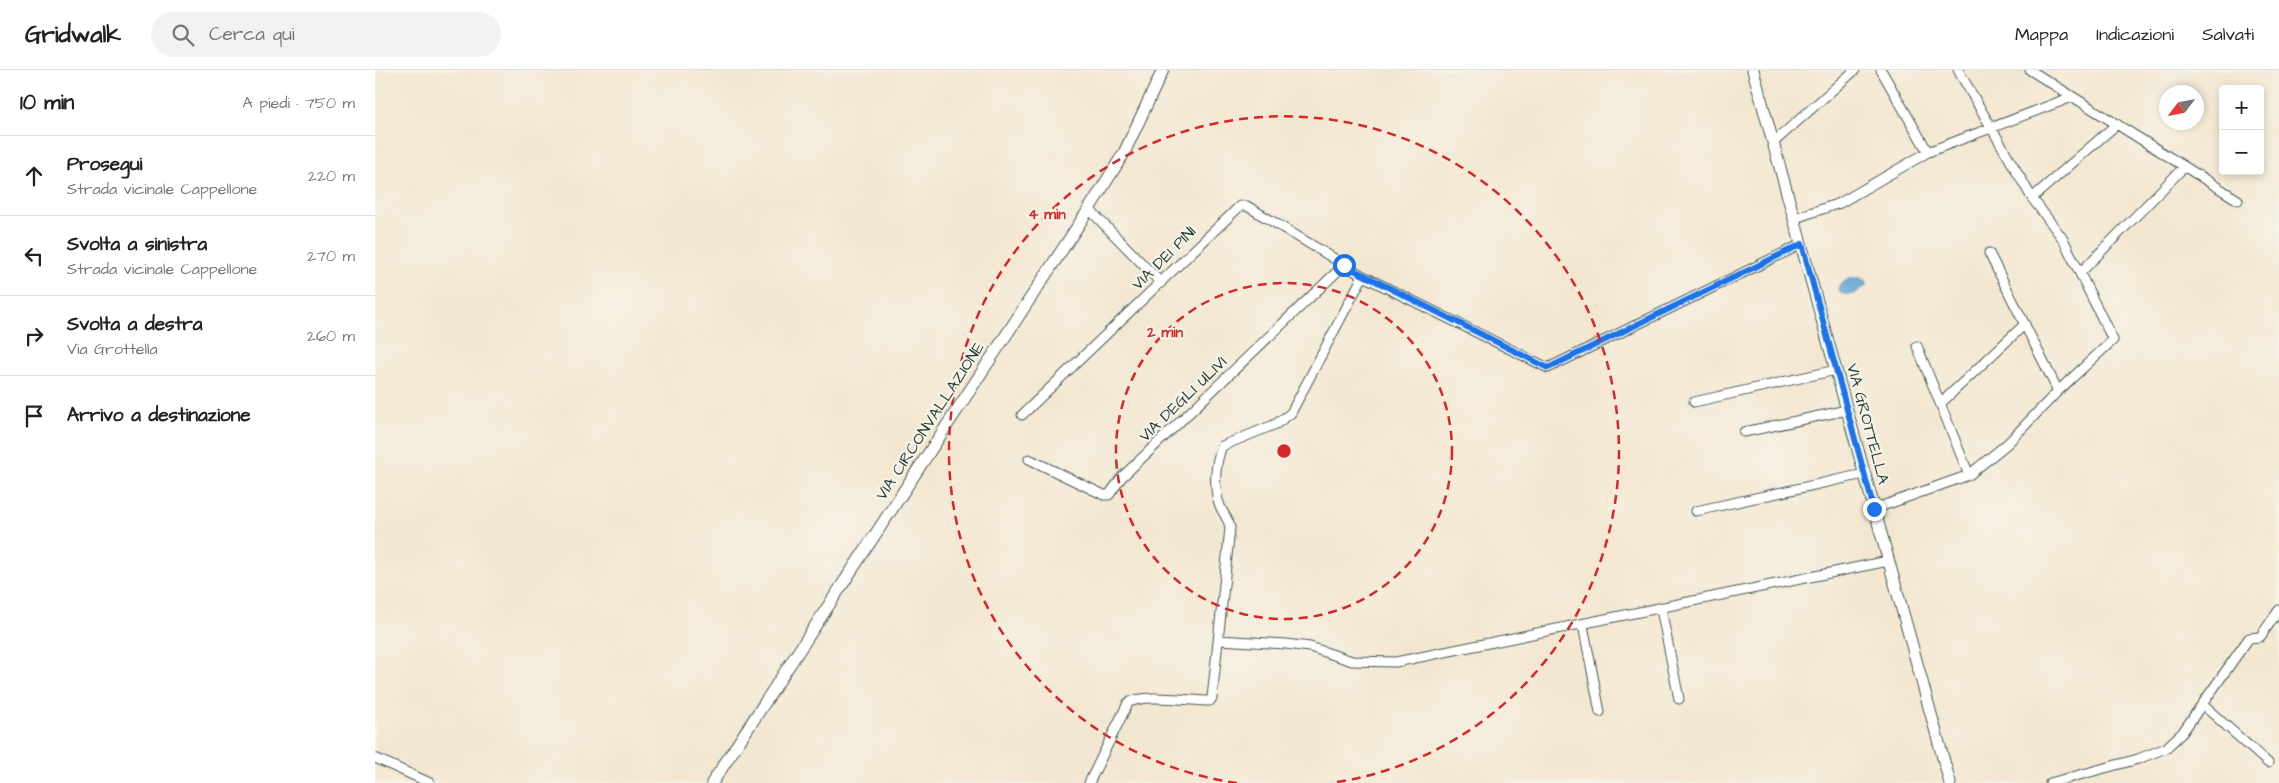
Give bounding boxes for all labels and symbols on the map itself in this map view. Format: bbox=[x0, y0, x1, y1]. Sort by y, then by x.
north arrow bbox=[2159, 85, 2204, 130]
text: 4 min bbox=[1028, 204, 1066, 225]
street label: VIA DEI PINI bbox=[1127, 221, 1201, 295]
route start bbox=[1333, 254, 1356, 277]
text: 2 min bbox=[1146, 322, 1184, 343]
street label: VIA CIRCONVALLAZIONE bbox=[871, 337, 990, 504]
street label: VIA DEGLI ULIVI bbox=[1134, 351, 1232, 447]
street label: VIA GROTTELLA bbox=[1841, 361, 1895, 487]
centre of rings bbox=[1275, 442, 1293, 460]
route end bbox=[1863, 498, 1886, 521]

